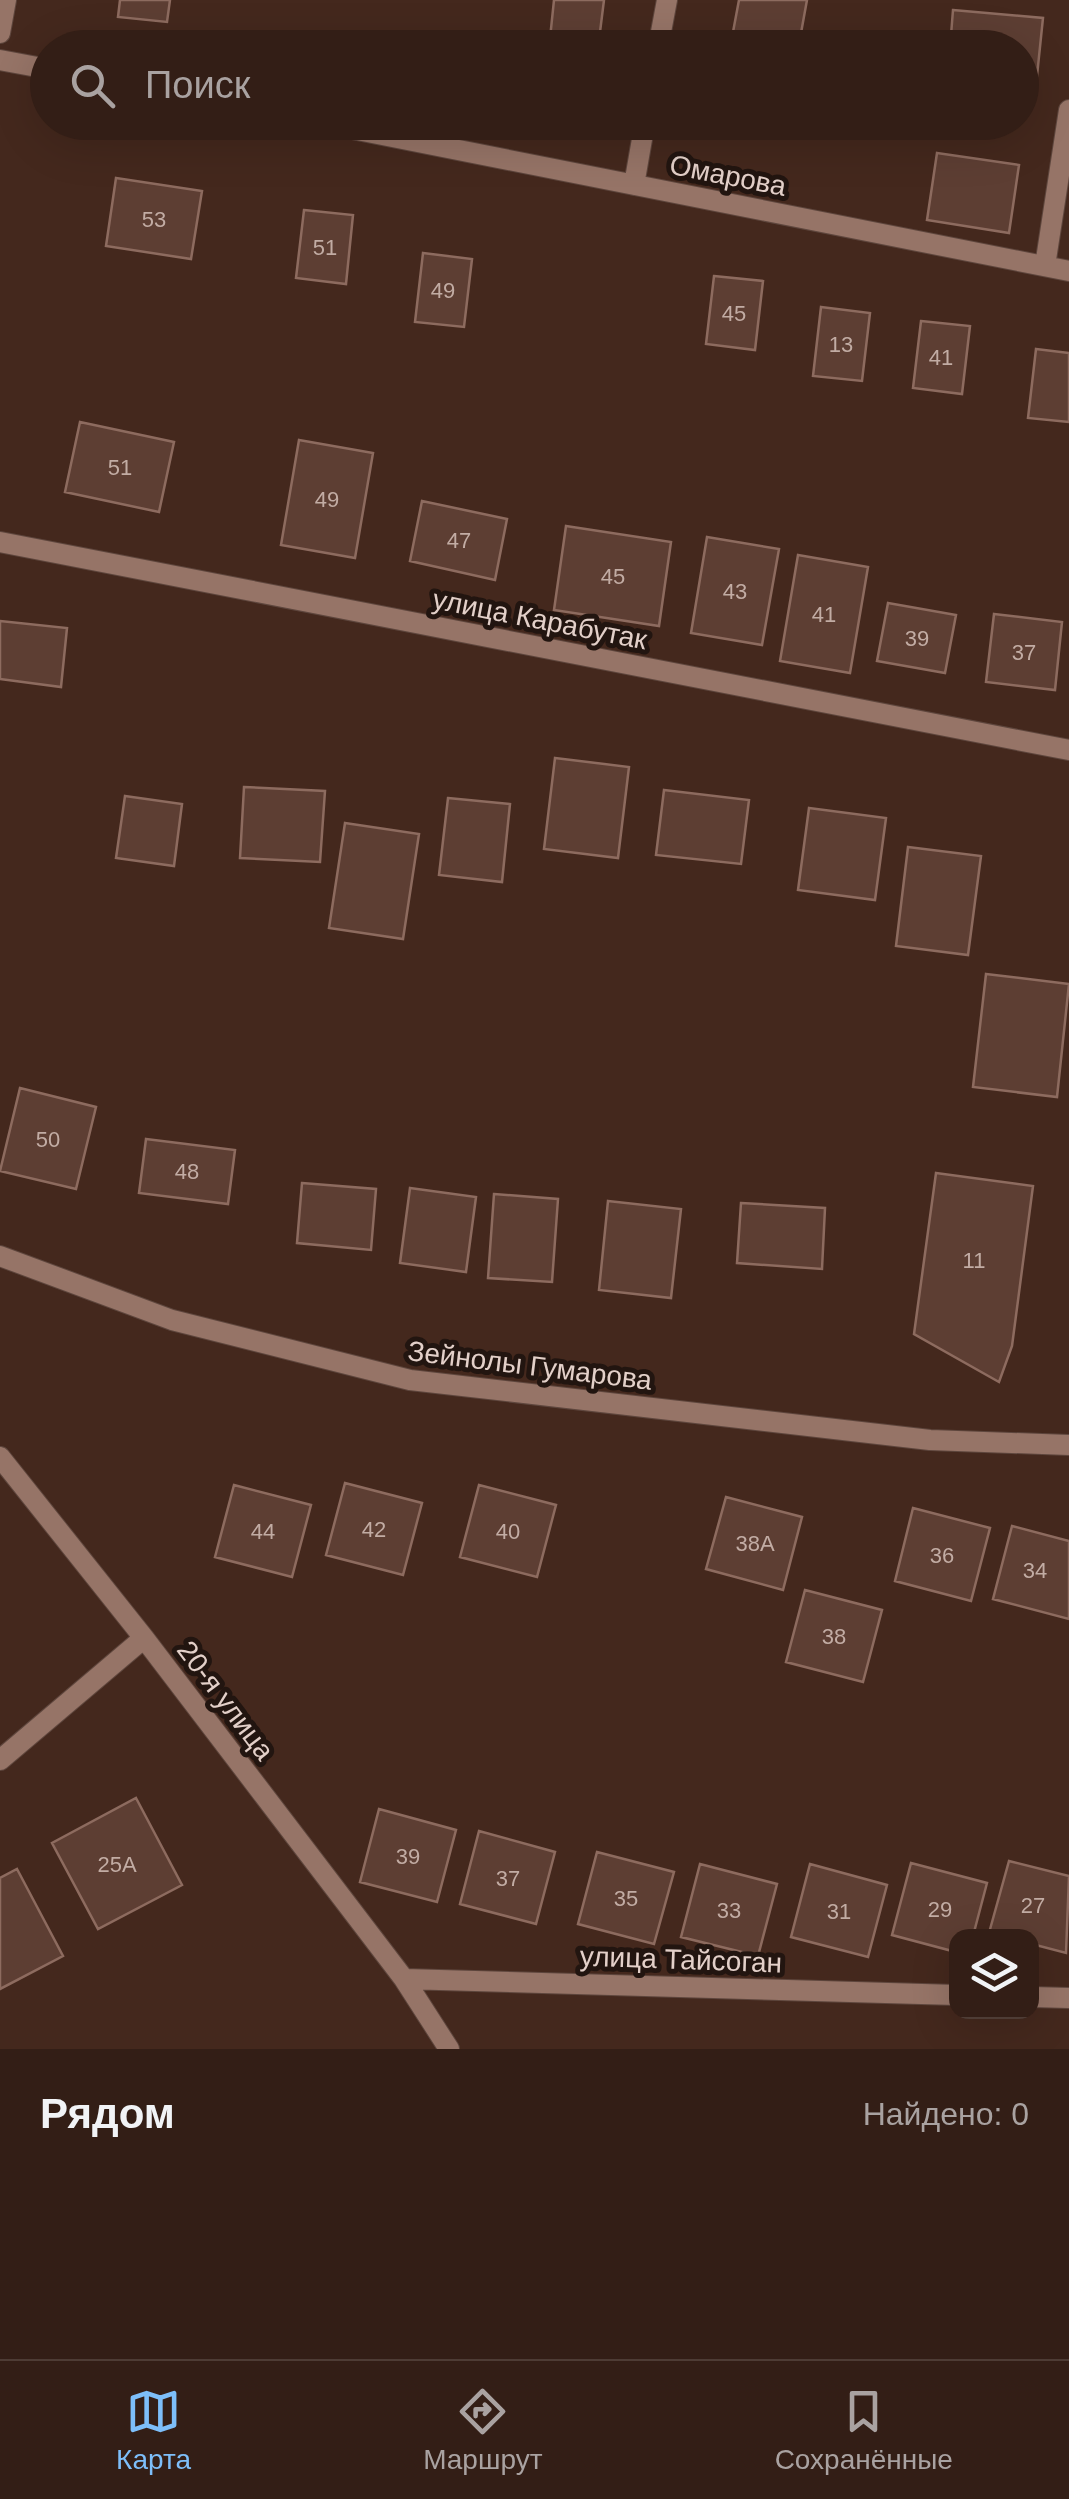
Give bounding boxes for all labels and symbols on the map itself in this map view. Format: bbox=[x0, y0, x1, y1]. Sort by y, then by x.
street label: Омарова bbox=[667, 149, 789, 202]
house number: 53 bbox=[142, 207, 166, 232]
house number: 51 bbox=[313, 235, 337, 260]
house number: 49 bbox=[431, 278, 455, 303]
house number: 45 bbox=[722, 301, 746, 326]
house number: 13 bbox=[829, 332, 853, 357]
house number: 41 bbox=[929, 345, 953, 370]
house number: 51 bbox=[108, 455, 132, 480]
house number: 49 bbox=[315, 487, 339, 512]
house number: 47 bbox=[447, 528, 471, 553]
house number: 45 bbox=[601, 564, 625, 589]
house number: 43 bbox=[723, 579, 747, 604]
street label: улица Карабутак bbox=[430, 584, 650, 656]
house number: 41 bbox=[812, 602, 836, 627]
house number: 39 bbox=[905, 626, 929, 651]
house number: 37 bbox=[1012, 640, 1036, 665]
house number: 50 bbox=[36, 1127, 60, 1152]
house number: 48 bbox=[175, 1159, 199, 1184]
house number: 11 bbox=[963, 1248, 985, 1273]
street label: Зейнолы Гумарова bbox=[406, 1335, 654, 1396]
house number: 42 bbox=[362, 1517, 386, 1542]
house number: 44 bbox=[251, 1519, 275, 1544]
house number: 40 bbox=[496, 1519, 520, 1544]
house number: 38А bbox=[735, 1531, 775, 1556]
house number: 36 bbox=[930, 1543, 954, 1568]
house number: 34 bbox=[1023, 1558, 1047, 1583]
house number: 38 bbox=[822, 1624, 846, 1649]
street label: 20-я улица bbox=[171, 1635, 280, 1766]
house number: 39 bbox=[396, 1844, 420, 1869]
house number: 25А bbox=[97, 1852, 137, 1877]
house number: 37 bbox=[496, 1866, 520, 1891]
house number: 35 bbox=[614, 1886, 638, 1911]
house number: 27 bbox=[1021, 1893, 1045, 1918]
house number: 29 bbox=[928, 1897, 952, 1922]
house number: 33 bbox=[717, 1898, 741, 1923]
house number: 31 bbox=[827, 1899, 851, 1924]
street label: улица Тайсоган bbox=[579, 1940, 783, 1979]

